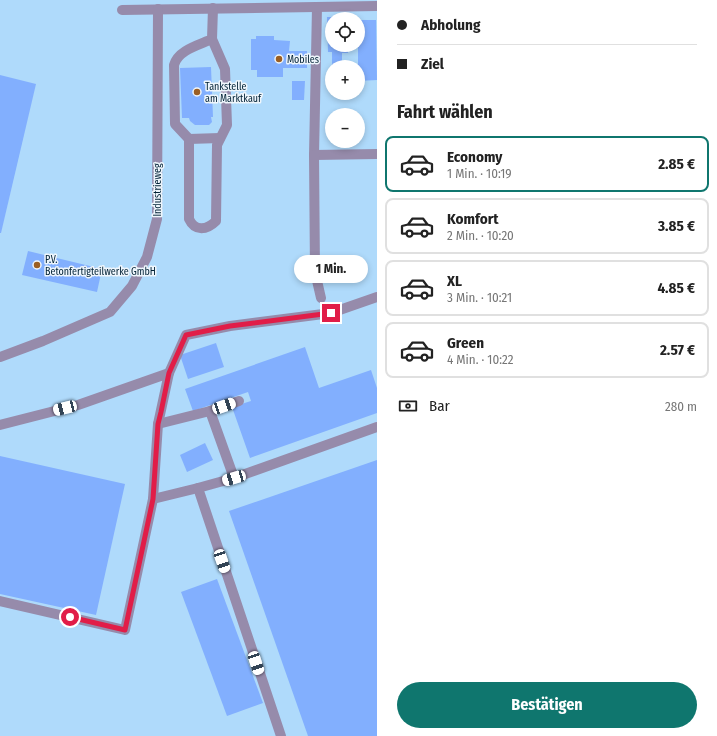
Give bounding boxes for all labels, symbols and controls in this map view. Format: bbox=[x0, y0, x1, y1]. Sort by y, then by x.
map controls bbox=[325, 12, 365, 148]
button: locate bbox=[325, 12, 365, 52]
text: Abholung bbox=[421, 16, 480, 34]
marker: Mobiles bbox=[274, 54, 284, 64]
place label: Mobiles bbox=[287, 54, 319, 66]
text: Ziel bbox=[421, 55, 444, 73]
button: + bbox=[325, 60, 365, 100]
place label: Tankstelle am Marktkauf bbox=[205, 81, 262, 105]
marker: Tankstelle am Marktkauf bbox=[192, 87, 202, 97]
text: Fahrt wählen bbox=[397, 101, 493, 123]
button: − bbox=[325, 108, 365, 148]
icon: car bbox=[399, 146, 435, 182]
text: Economy bbox=[447, 148, 502, 166]
text: 2.85 € bbox=[658, 155, 695, 173]
street label: Industrieweg bbox=[152, 163, 164, 217]
text: 1 Min. · 10:19 bbox=[447, 166, 512, 181]
icon: car bbox=[399, 208, 435, 244]
text: Komfort bbox=[447, 210, 498, 228]
text: 3.85 € bbox=[658, 217, 695, 235]
text: 2 Min. · 10:20 bbox=[447, 228, 514, 243]
place label: P.V. Betonfertigteilwerke GmbH bbox=[45, 254, 156, 278]
callout: 1 Min. bbox=[294, 255, 368, 283]
marker: P.V. Betonfertigteilwerke GmbH bbox=[32, 260, 42, 270]
text: 1 Min. bbox=[316, 261, 346, 276]
icon: car bbox=[399, 270, 435, 306]
text: XL bbox=[447, 272, 462, 290]
text: 4.85 € bbox=[657, 279, 695, 297]
text: 3 Min. · 10:21 bbox=[447, 290, 512, 305]
route end bbox=[322, 304, 340, 322]
icon: car bbox=[399, 332, 435, 368]
text: Green bbox=[447, 334, 484, 352]
text: 2.57 € bbox=[660, 341, 695, 359]
text: 4 Min. · 10:22 bbox=[447, 352, 513, 367]
icon: cash bbox=[397, 395, 419, 417]
car bbox=[211, 396, 237, 416]
text: Bar bbox=[429, 397, 450, 415]
car bbox=[52, 399, 78, 417]
text: 280 m bbox=[665, 399, 697, 414]
car bbox=[221, 469, 247, 487]
car bbox=[212, 548, 232, 574]
route start bbox=[61, 608, 79, 626]
car bbox=[247, 650, 265, 676]
button: Bestätigen bbox=[397, 682, 697, 728]

